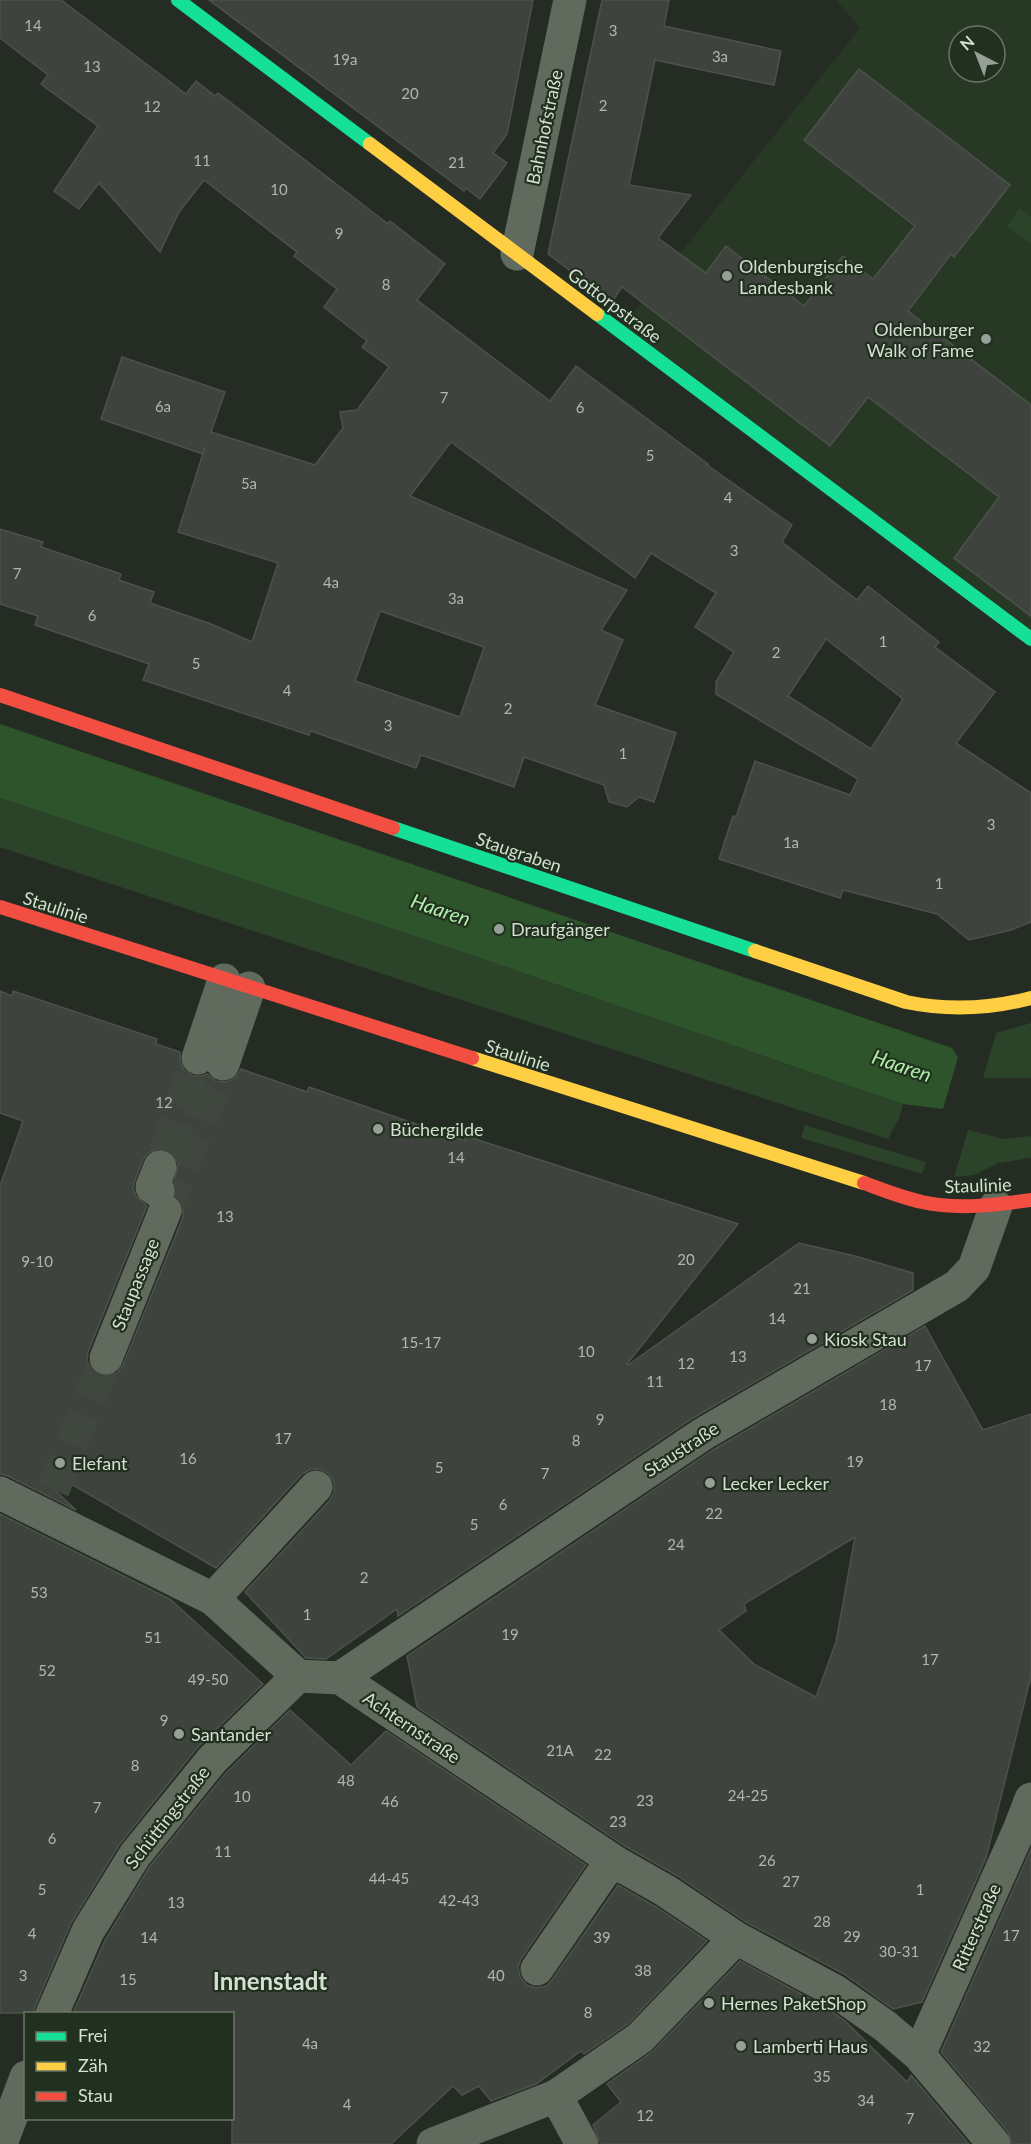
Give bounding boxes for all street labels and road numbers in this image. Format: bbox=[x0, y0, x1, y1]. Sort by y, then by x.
street label: Bahnhofstraße bbox=[521, 68, 567, 186]
street label: Gottorpstraße bbox=[564, 263, 666, 347]
street label: Staugraben bbox=[473, 827, 565, 877]
street label: Staulinie bbox=[21, 886, 91, 928]
street label: Staulinie bbox=[483, 1034, 553, 1076]
street label: Staulinie bbox=[944, 1173, 1012, 1197]
street label: Staupassage bbox=[107, 1235, 163, 1333]
street label: Staustraße bbox=[640, 1417, 722, 1481]
street label: Achternstraße bbox=[359, 1686, 465, 1768]
street label: Schüttingstraße bbox=[120, 1761, 214, 1873]
street label: Ritterstraße bbox=[947, 1880, 1005, 1974]

